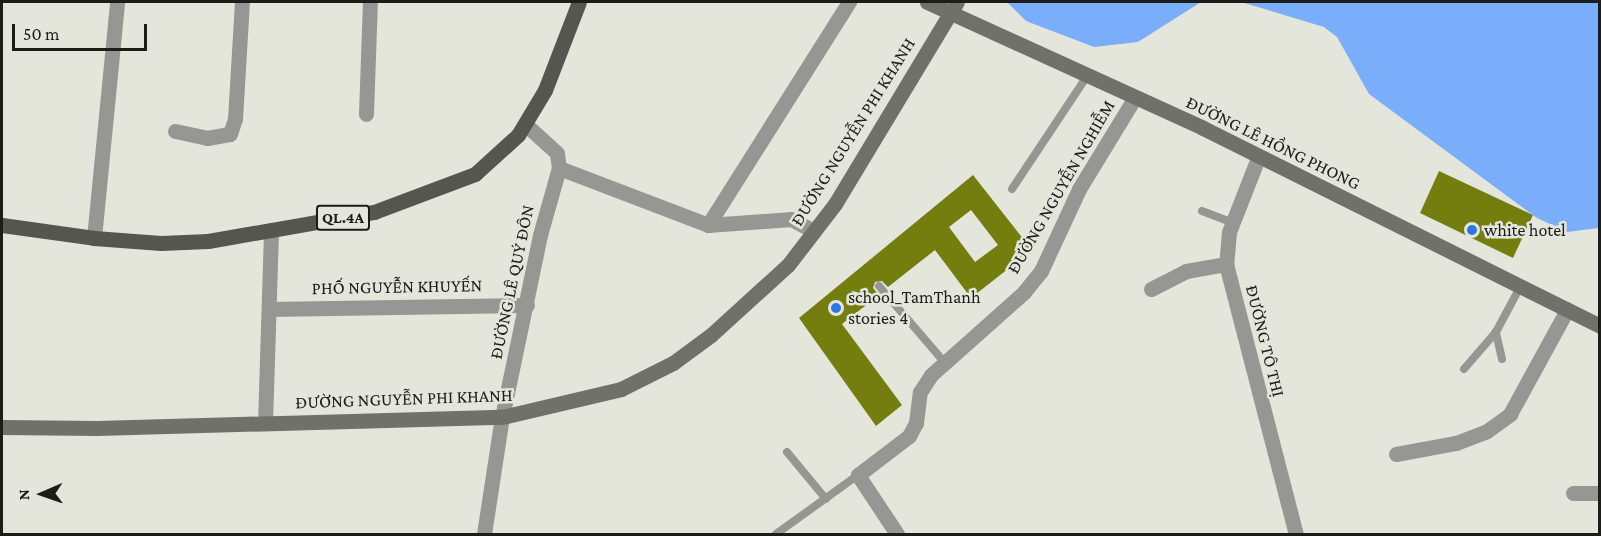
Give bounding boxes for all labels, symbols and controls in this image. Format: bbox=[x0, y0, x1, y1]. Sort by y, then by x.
scale bar bbox=[15, 12, 150, 50]
text: 50 m bbox=[23, 24, 60, 44]
street label: ĐƯỜNG NGUYỄN PHI KHANH bbox=[786, 34, 920, 230]
street label: ĐƯỜNG LÊ HỒNG PHONG bbox=[1182, 91, 1364, 195]
street label: ĐƯỜNG NGUYỄN NGHIỄM bbox=[1002, 96, 1120, 278]
street label: ĐƯỜNG LÊ QUÝ ĐÔN bbox=[485, 203, 539, 361]
road number: QL.4A bbox=[314, 205, 372, 231]
place label: white hotel bbox=[1484, 219, 1566, 241]
marker: white hotel bbox=[1465, 223, 1479, 237]
street label: PHỐ NGUYỄN KHUYẾN bbox=[312, 275, 482, 299]
street label: ĐƯỜNG TÔ THỊ bbox=[1241, 283, 1289, 399]
place label: school_TamThanh stories 4 bbox=[848, 287, 981, 330]
marker: school_TamThanh stories 4 bbox=[829, 301, 843, 315]
street label: ĐƯỜNG NGUYỄN PHI KHANH bbox=[295, 384, 513, 414]
north arrow bbox=[12, 464, 72, 524]
text: N bbox=[15, 489, 32, 500]

